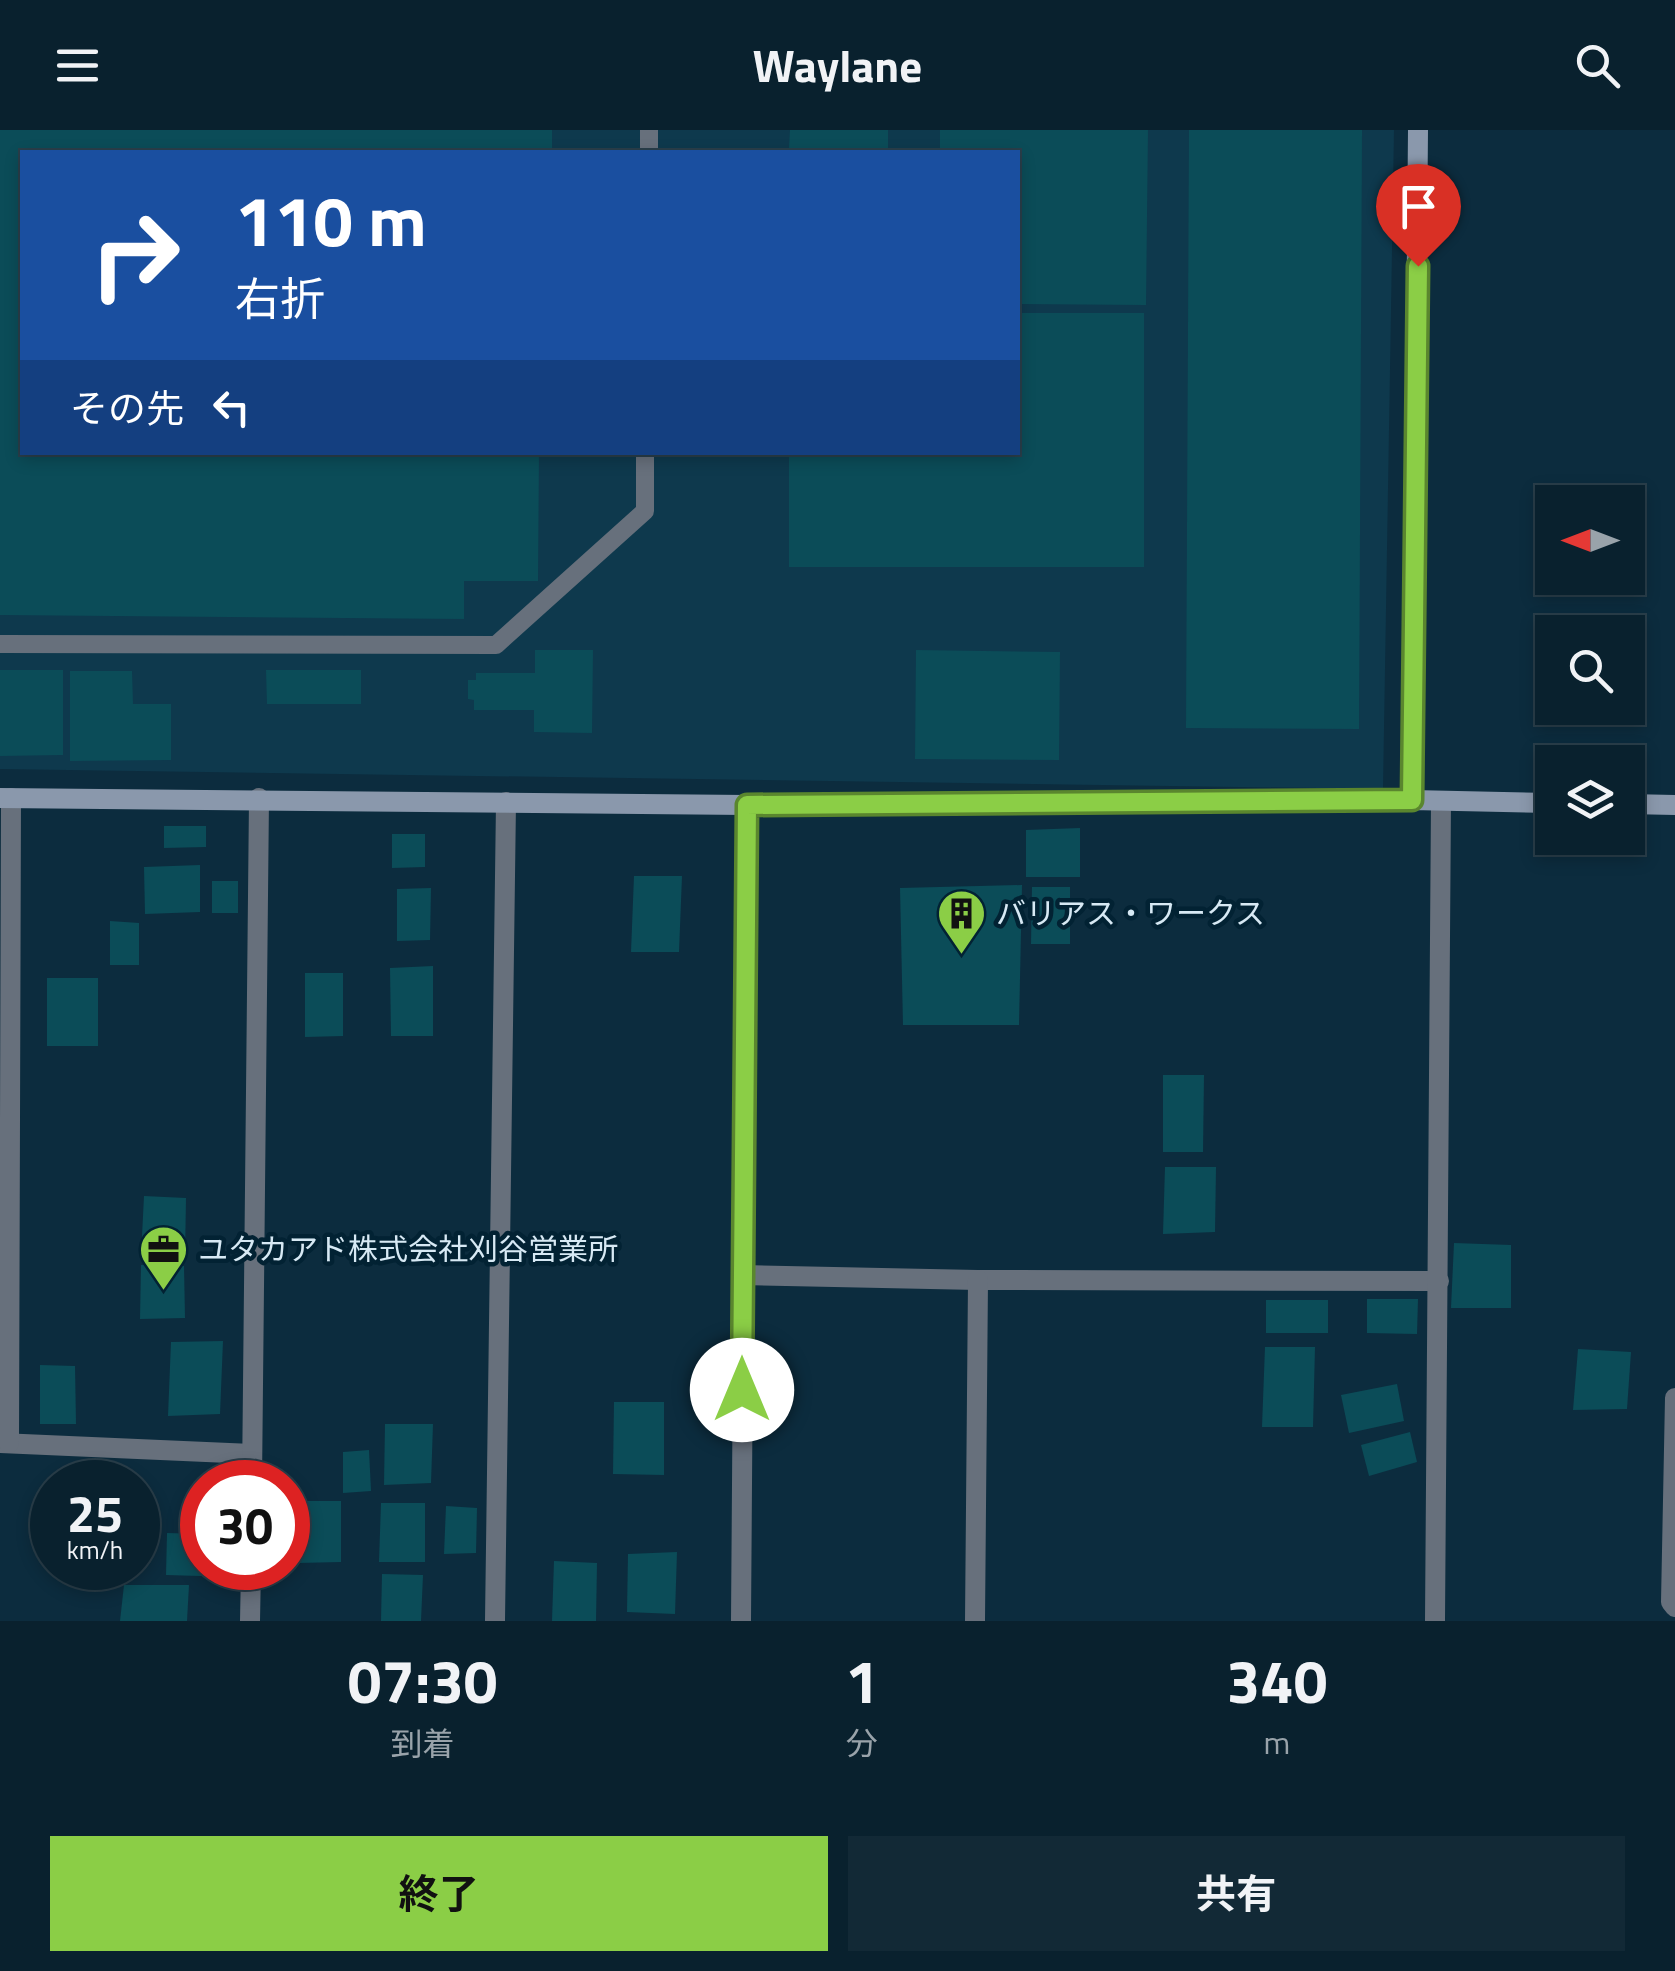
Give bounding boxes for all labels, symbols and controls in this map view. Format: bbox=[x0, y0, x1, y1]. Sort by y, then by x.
text: Waylane bbox=[753, 31, 922, 99]
icon: menu bbox=[50, 38, 105, 93]
icon: search bbox=[1570, 38, 1625, 93]
pin bbox=[1376, 164, 1461, 267]
text: 110 m bbox=[235, 167, 427, 273]
icon: arrive bbox=[1391, 179, 1446, 234]
icon: right bbox=[70, 190, 200, 320]
text: 右折 bbox=[235, 264, 325, 332]
text: その先 bbox=[70, 379, 184, 437]
icon: left bbox=[204, 380, 259, 435]
north arrow bbox=[1535, 485, 1645, 595]
map controls bbox=[1535, 485, 1645, 855]
button: search bbox=[1535, 615, 1645, 725]
button: layers bbox=[1535, 745, 1645, 855]
building icon: バリアス・ワークス bbox=[935, 888, 987, 956]
place label: バリアス・ワークス bbox=[996, 890, 1265, 936]
office icon: ユタカアド株式会社刈谷営業所 bbox=[137, 1224, 189, 1292]
place label: ユタカアド株式会社刈谷営業所 bbox=[198, 1226, 618, 1272]
position arrow bbox=[690, 1338, 794, 1442]
speed limit sign: 30 bbox=[180, 1460, 310, 1590]
text: 25 bbox=[67, 1475, 123, 1551]
text: km/h bbox=[67, 1531, 123, 1569]
text: 07:30 bbox=[348, 1635, 497, 1726]
text: 1 bbox=[845, 1635, 879, 1726]
text: 340 bbox=[1226, 1635, 1327, 1726]
text: m bbox=[1264, 1718, 1290, 1766]
text: 到着 bbox=[391, 1719, 455, 1767]
text: 分 bbox=[846, 1719, 878, 1767]
button: 終了 bbox=[50, 1836, 828, 1951]
button: 共有 bbox=[848, 1836, 1625, 1951]

